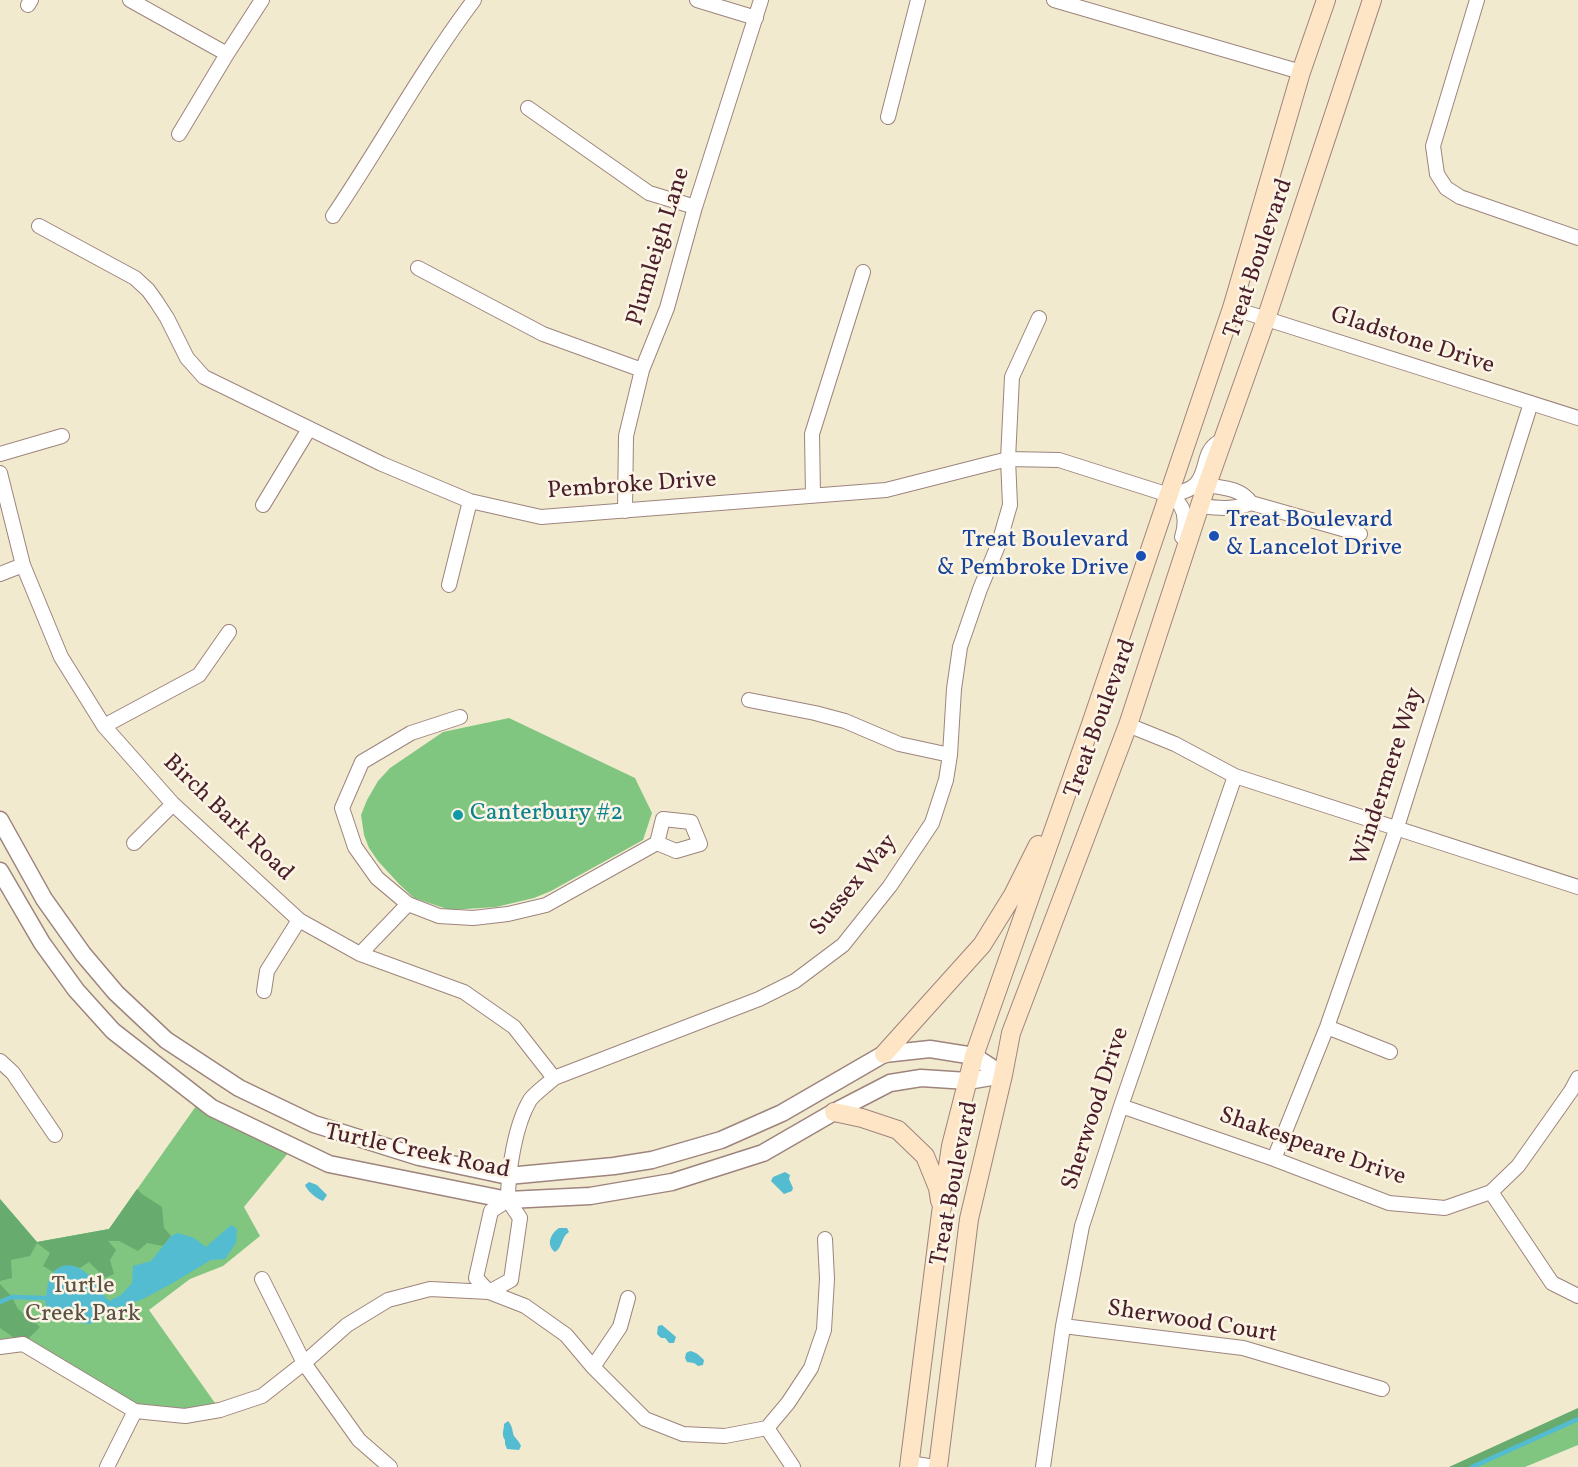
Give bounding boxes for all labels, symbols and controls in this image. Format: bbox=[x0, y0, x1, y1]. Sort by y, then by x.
street label: Plumleigh Lane bbox=[622, 164, 698, 330]
street label: Treat Boulevard bbox=[1219, 175, 1301, 343]
street label: Gladstone Drive bbox=[1326, 302, 1498, 382]
street label: Pembroke Drive bbox=[547, 467, 717, 507]
place label: Treat Boulevard & Lancelot Drive bbox=[1226, 508, 1402, 564]
place label: Treat Boulevard & Pembroke Drive bbox=[937, 528, 1129, 584]
marker: Treat Boulevard & Lancelot Drive bbox=[1207, 529, 1221, 543]
marker: Treat Boulevard & Pembroke Drive bbox=[1134, 549, 1148, 563]
street label: Treat Boulevard bbox=[1060, 636, 1144, 802]
street label: Windermere Way bbox=[1347, 684, 1431, 870]
street label: Birch Bark Road bbox=[156, 749, 298, 889]
place label: Canterbury #2 bbox=[470, 801, 623, 829]
marker: Canterbury #2 bbox=[451, 808, 465, 822]
street label: Sussex Way bbox=[805, 829, 905, 943]
street label: Sherwood Drive bbox=[1057, 1024, 1137, 1194]
street label: Treat Boulevard bbox=[926, 1099, 986, 1269]
street label: Shakespeare Drive bbox=[1215, 1103, 1409, 1193]
street label: Turtle Creek Road bbox=[322, 1119, 512, 1187]
park label: Turtle Creek Park bbox=[25, 1274, 141, 1330]
street label: Sherwood Court bbox=[1105, 1295, 1279, 1351]

